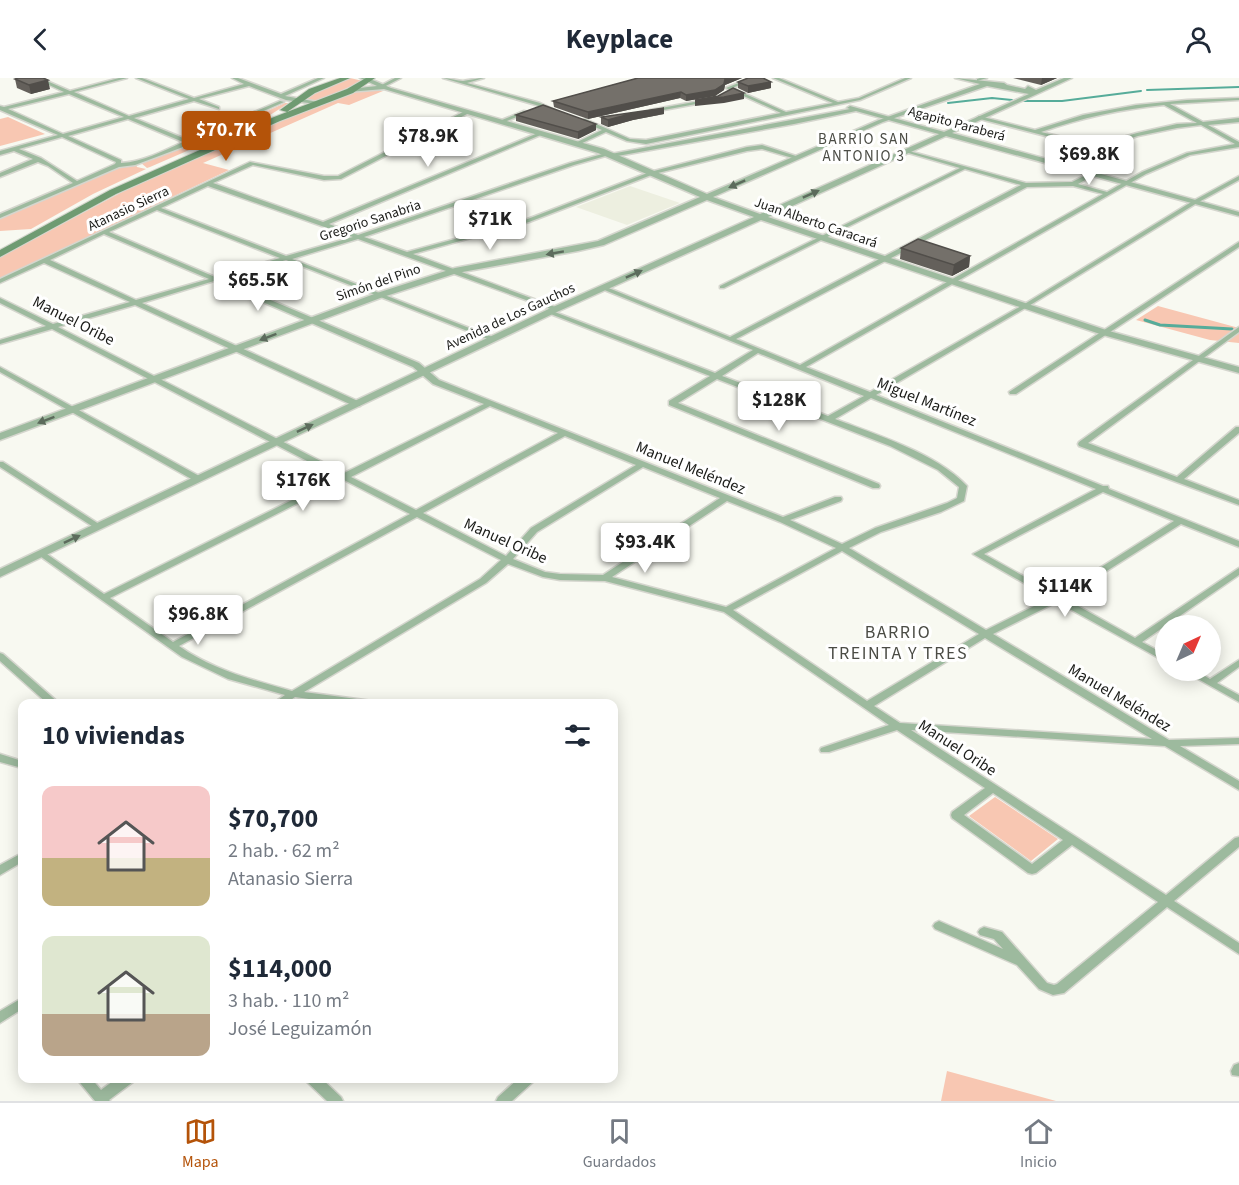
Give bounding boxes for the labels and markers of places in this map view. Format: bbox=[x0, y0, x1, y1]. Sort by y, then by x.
pin: $70.7K bbox=[177, 111, 275, 162]
pin: $78.9K bbox=[379, 117, 477, 168]
pin: $69.8K bbox=[1040, 135, 1138, 186]
pin: $71K bbox=[454, 200, 526, 251]
pin: $65.5K bbox=[209, 261, 307, 312]
pin: $128K bbox=[737, 381, 821, 432]
pin: $176K bbox=[261, 461, 345, 512]
pin: $93.4K bbox=[596, 523, 694, 574]
pin: $114K bbox=[1023, 567, 1107, 618]
pin: $96.8K bbox=[149, 595, 247, 646]

